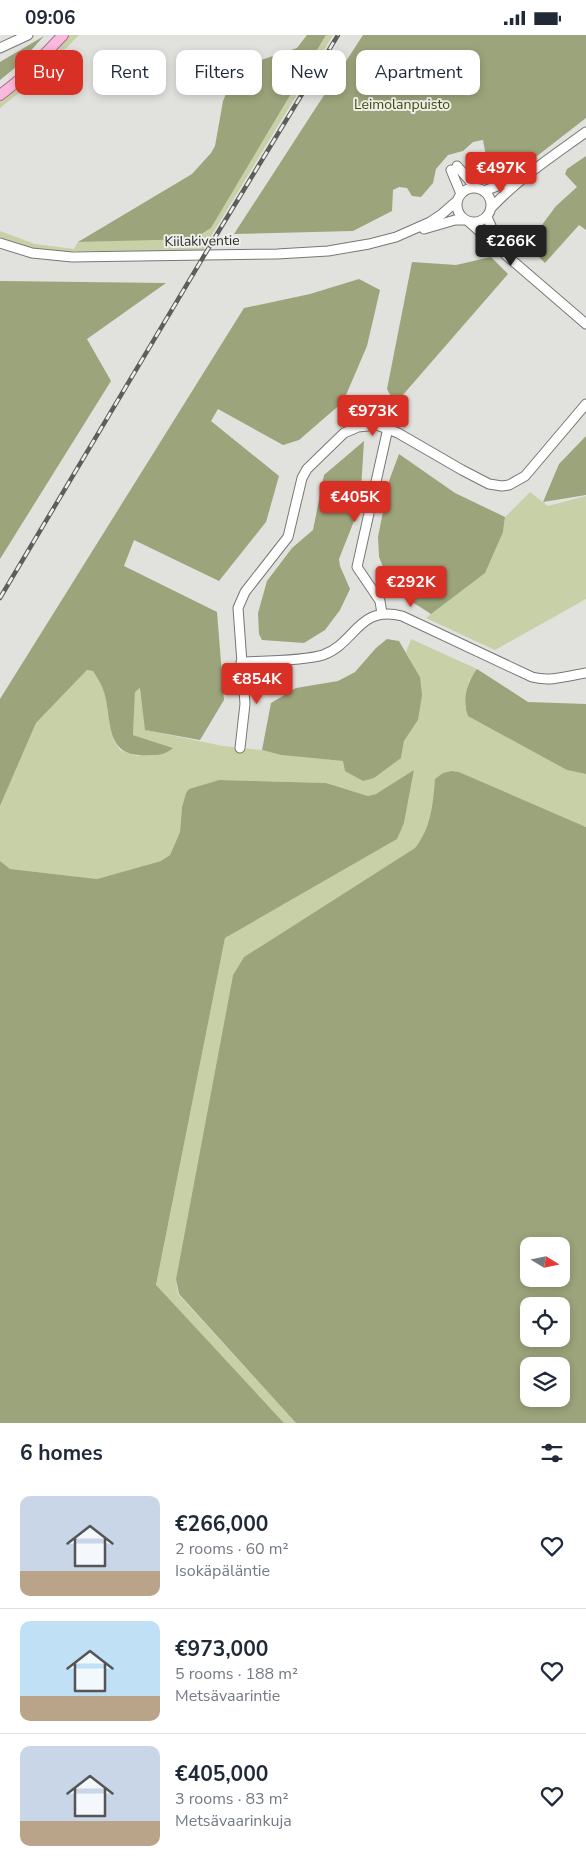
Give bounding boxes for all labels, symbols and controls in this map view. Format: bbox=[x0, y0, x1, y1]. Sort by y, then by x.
text: 09:06 bbox=[25, 5, 75, 31]
chip: Buy bbox=[15, 50, 83, 95]
chip: Rent bbox=[93, 50, 166, 95]
chip: Filters bbox=[176, 50, 262, 95]
chip: New bbox=[272, 50, 346, 95]
chip: Apartment bbox=[356, 50, 480, 95]
park label: Leimolanpuisto bbox=[354, 95, 450, 114]
pin: €497K bbox=[466, 151, 536, 194]
text: €497K bbox=[476, 157, 526, 179]
pin: €266K bbox=[476, 225, 546, 267]
text: €266K bbox=[486, 230, 536, 252]
street label: Kiilakiventie bbox=[164, 231, 240, 251]
pin: €973K bbox=[338, 395, 408, 437]
text: €973K bbox=[348, 400, 398, 422]
pin: €405K bbox=[320, 481, 390, 523]
text: €405K bbox=[330, 486, 380, 508]
pin: €292K bbox=[376, 565, 446, 608]
text: €292K bbox=[386, 571, 436, 593]
pin: €854K bbox=[222, 663, 292, 705]
text: €854K bbox=[232, 668, 282, 690]
north arrow bbox=[520, 1237, 570, 1287]
map controls bbox=[520, 1237, 570, 1407]
button: locate bbox=[520, 1297, 570, 1347]
button: layers bbox=[520, 1357, 570, 1407]
text: 6 homes bbox=[20, 1439, 103, 1467]
icon: filters bbox=[538, 1439, 566, 1467]
text: €266,000 bbox=[175, 1510, 268, 1538]
icon: home bbox=[60, 1516, 120, 1576]
icon: heart bbox=[538, 1532, 566, 1560]
text: 2 rooms · 60 m² bbox=[175, 1538, 288, 1560]
text: Isokäpäläntie bbox=[175, 1560, 270, 1582]
text: €973,000 bbox=[175, 1635, 268, 1663]
icon: home bbox=[60, 1641, 120, 1701]
icon: heart bbox=[538, 1657, 566, 1685]
text: 5 rooms · 188 m² bbox=[175, 1663, 298, 1685]
text: Metsävaarintie bbox=[175, 1685, 280, 1707]
text: €405,000 bbox=[175, 1760, 268, 1788]
icon: home bbox=[60, 1766, 120, 1826]
icon: heart bbox=[538, 1782, 566, 1810]
text: 3 rooms · 83 m² bbox=[175, 1788, 288, 1810]
text: Metsävaarinkuja bbox=[175, 1810, 292, 1832]

